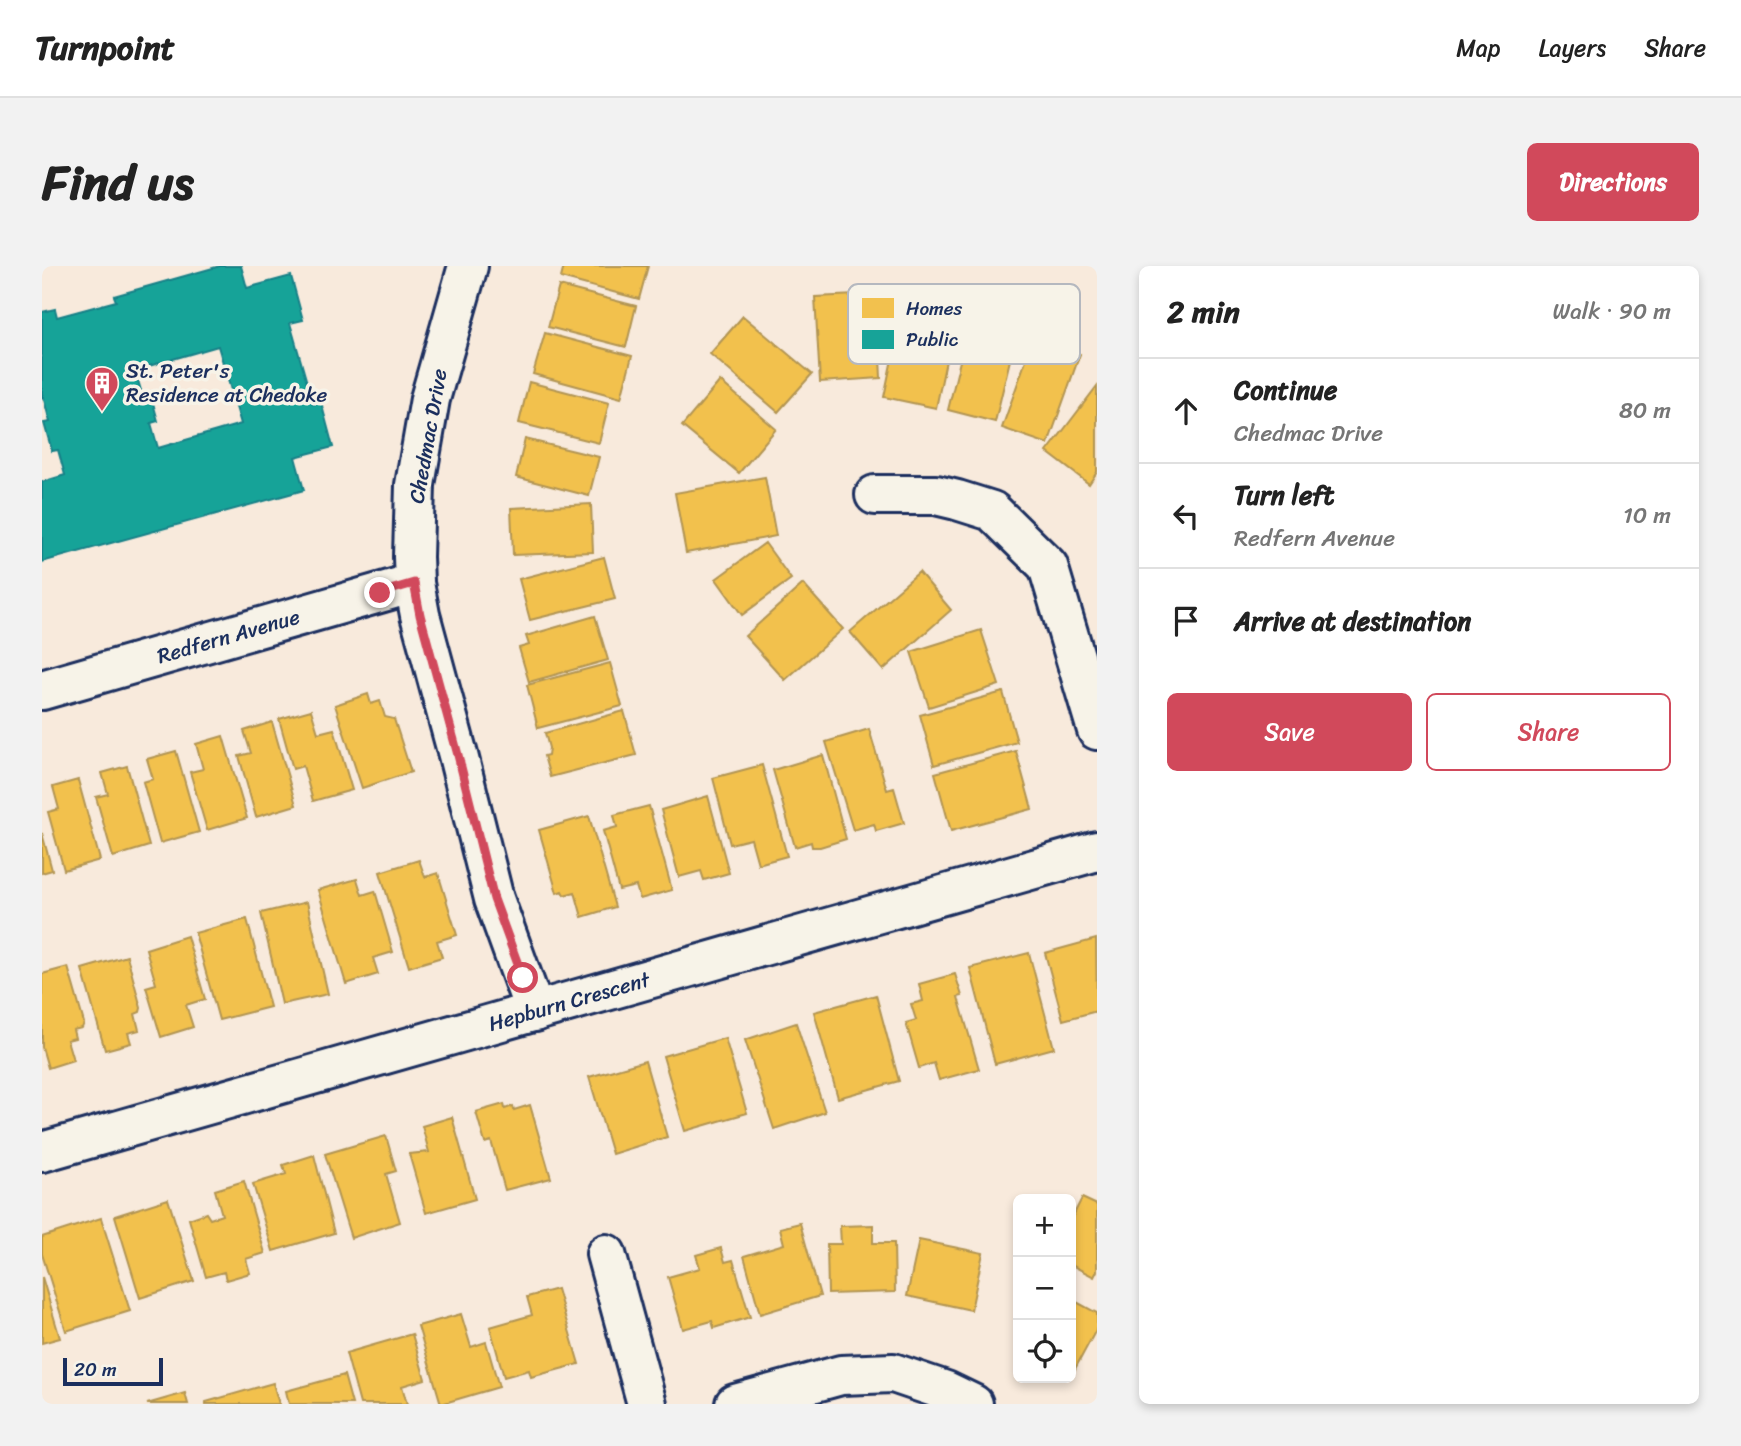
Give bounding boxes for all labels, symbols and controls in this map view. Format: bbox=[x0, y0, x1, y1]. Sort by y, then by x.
text: Turnpoint bbox=[35, 19, 175, 77]
text: Map bbox=[1456, 27, 1501, 69]
text: Layers bbox=[1539, 27, 1606, 69]
text: Share bbox=[1644, 27, 1706, 69]
text: Find us bbox=[42, 139, 194, 226]
button: Directions bbox=[1527, 143, 1699, 221]
legend bbox=[848, 284, 1080, 364]
text: 2 min bbox=[1167, 285, 1240, 339]
text: Walk · 90 m bbox=[1553, 291, 1671, 332]
text: Homes bbox=[906, 292, 962, 325]
text: Public bbox=[906, 323, 959, 356]
place label: St. Peter's Residence at Chedoke bbox=[126, 352, 328, 414]
building icon: St. Peter's Residence at Chedoke bbox=[83, 364, 121, 413]
street label: Chedmac Drive bbox=[397, 365, 459, 506]
text: Continue bbox=[1234, 367, 1337, 413]
text: 80 m bbox=[1619, 390, 1671, 431]
icon: ahead bbox=[1167, 392, 1205, 430]
text: Chedmac Drive bbox=[1234, 413, 1383, 454]
text: Turn left bbox=[1234, 472, 1334, 518]
text: 10 m bbox=[1623, 495, 1671, 536]
icon: left bbox=[1167, 497, 1205, 535]
text: Redfern Avenue bbox=[1234, 518, 1395, 559]
route end bbox=[364, 577, 395, 608]
street label: Redfern Avenue bbox=[153, 598, 305, 675]
text: Arrive at destination bbox=[1234, 598, 1471, 644]
icon: arrive bbox=[1167, 602, 1205, 640]
button: Save bbox=[1167, 693, 1412, 771]
button: Share bbox=[1426, 693, 1671, 771]
street label: Hepburn Crescent bbox=[484, 960, 656, 1043]
route start bbox=[507, 962, 538, 993]
map controls bbox=[1013, 1194, 1076, 1383]
button: + bbox=[1013, 1194, 1076, 1257]
button: − bbox=[1013, 1257, 1076, 1320]
button: locate bbox=[1013, 1320, 1076, 1383]
text: 20 m bbox=[74, 1353, 117, 1386]
scale bar bbox=[63, 1355, 163, 1387]

